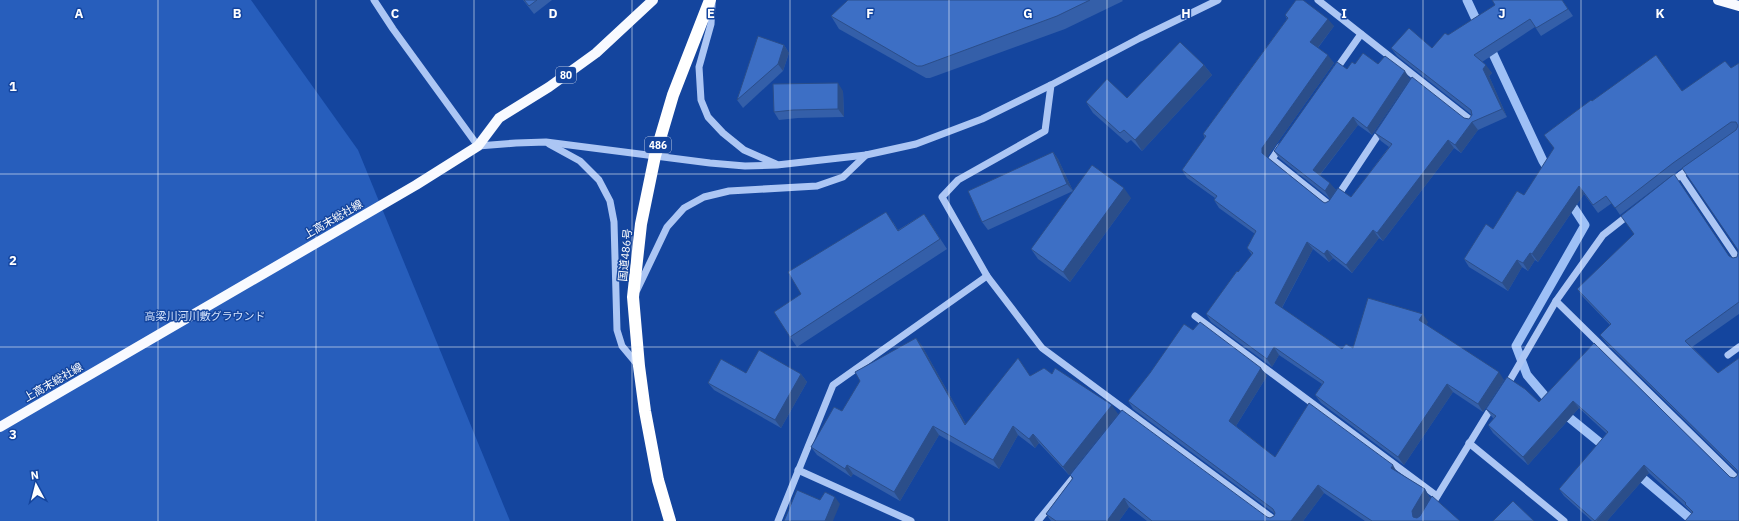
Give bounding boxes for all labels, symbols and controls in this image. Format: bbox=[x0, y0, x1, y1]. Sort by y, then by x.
text: A bbox=[75, 5, 84, 22]
text: B bbox=[233, 5, 242, 22]
text: C bbox=[391, 5, 400, 22]
text: D bbox=[548, 5, 558, 22]
text: E bbox=[707, 5, 715, 22]
text: F bbox=[866, 5, 874, 22]
text: G bbox=[1023, 5, 1033, 22]
text: H bbox=[1181, 5, 1191, 22]
text: I bbox=[1341, 5, 1347, 22]
text: J bbox=[1498, 5, 1506, 22]
text: K bbox=[1655, 5, 1665, 22]
road number: 80 bbox=[556, 67, 576, 83]
text: 1 bbox=[9, 78, 17, 95]
road number: 486 bbox=[645, 137, 671, 153]
street label: 上高末総社線 bbox=[301, 196, 365, 242]
street label: 国道486号 bbox=[615, 228, 635, 282]
text: 2 bbox=[9, 252, 17, 269]
park label: 高梁川河川敷グラウンド bbox=[145, 309, 266, 323]
street label: 上高末総社線 bbox=[21, 359, 85, 405]
text: 3 bbox=[9, 426, 17, 443]
north arrow bbox=[16, 465, 56, 505]
text: N bbox=[30, 468, 40, 483]

